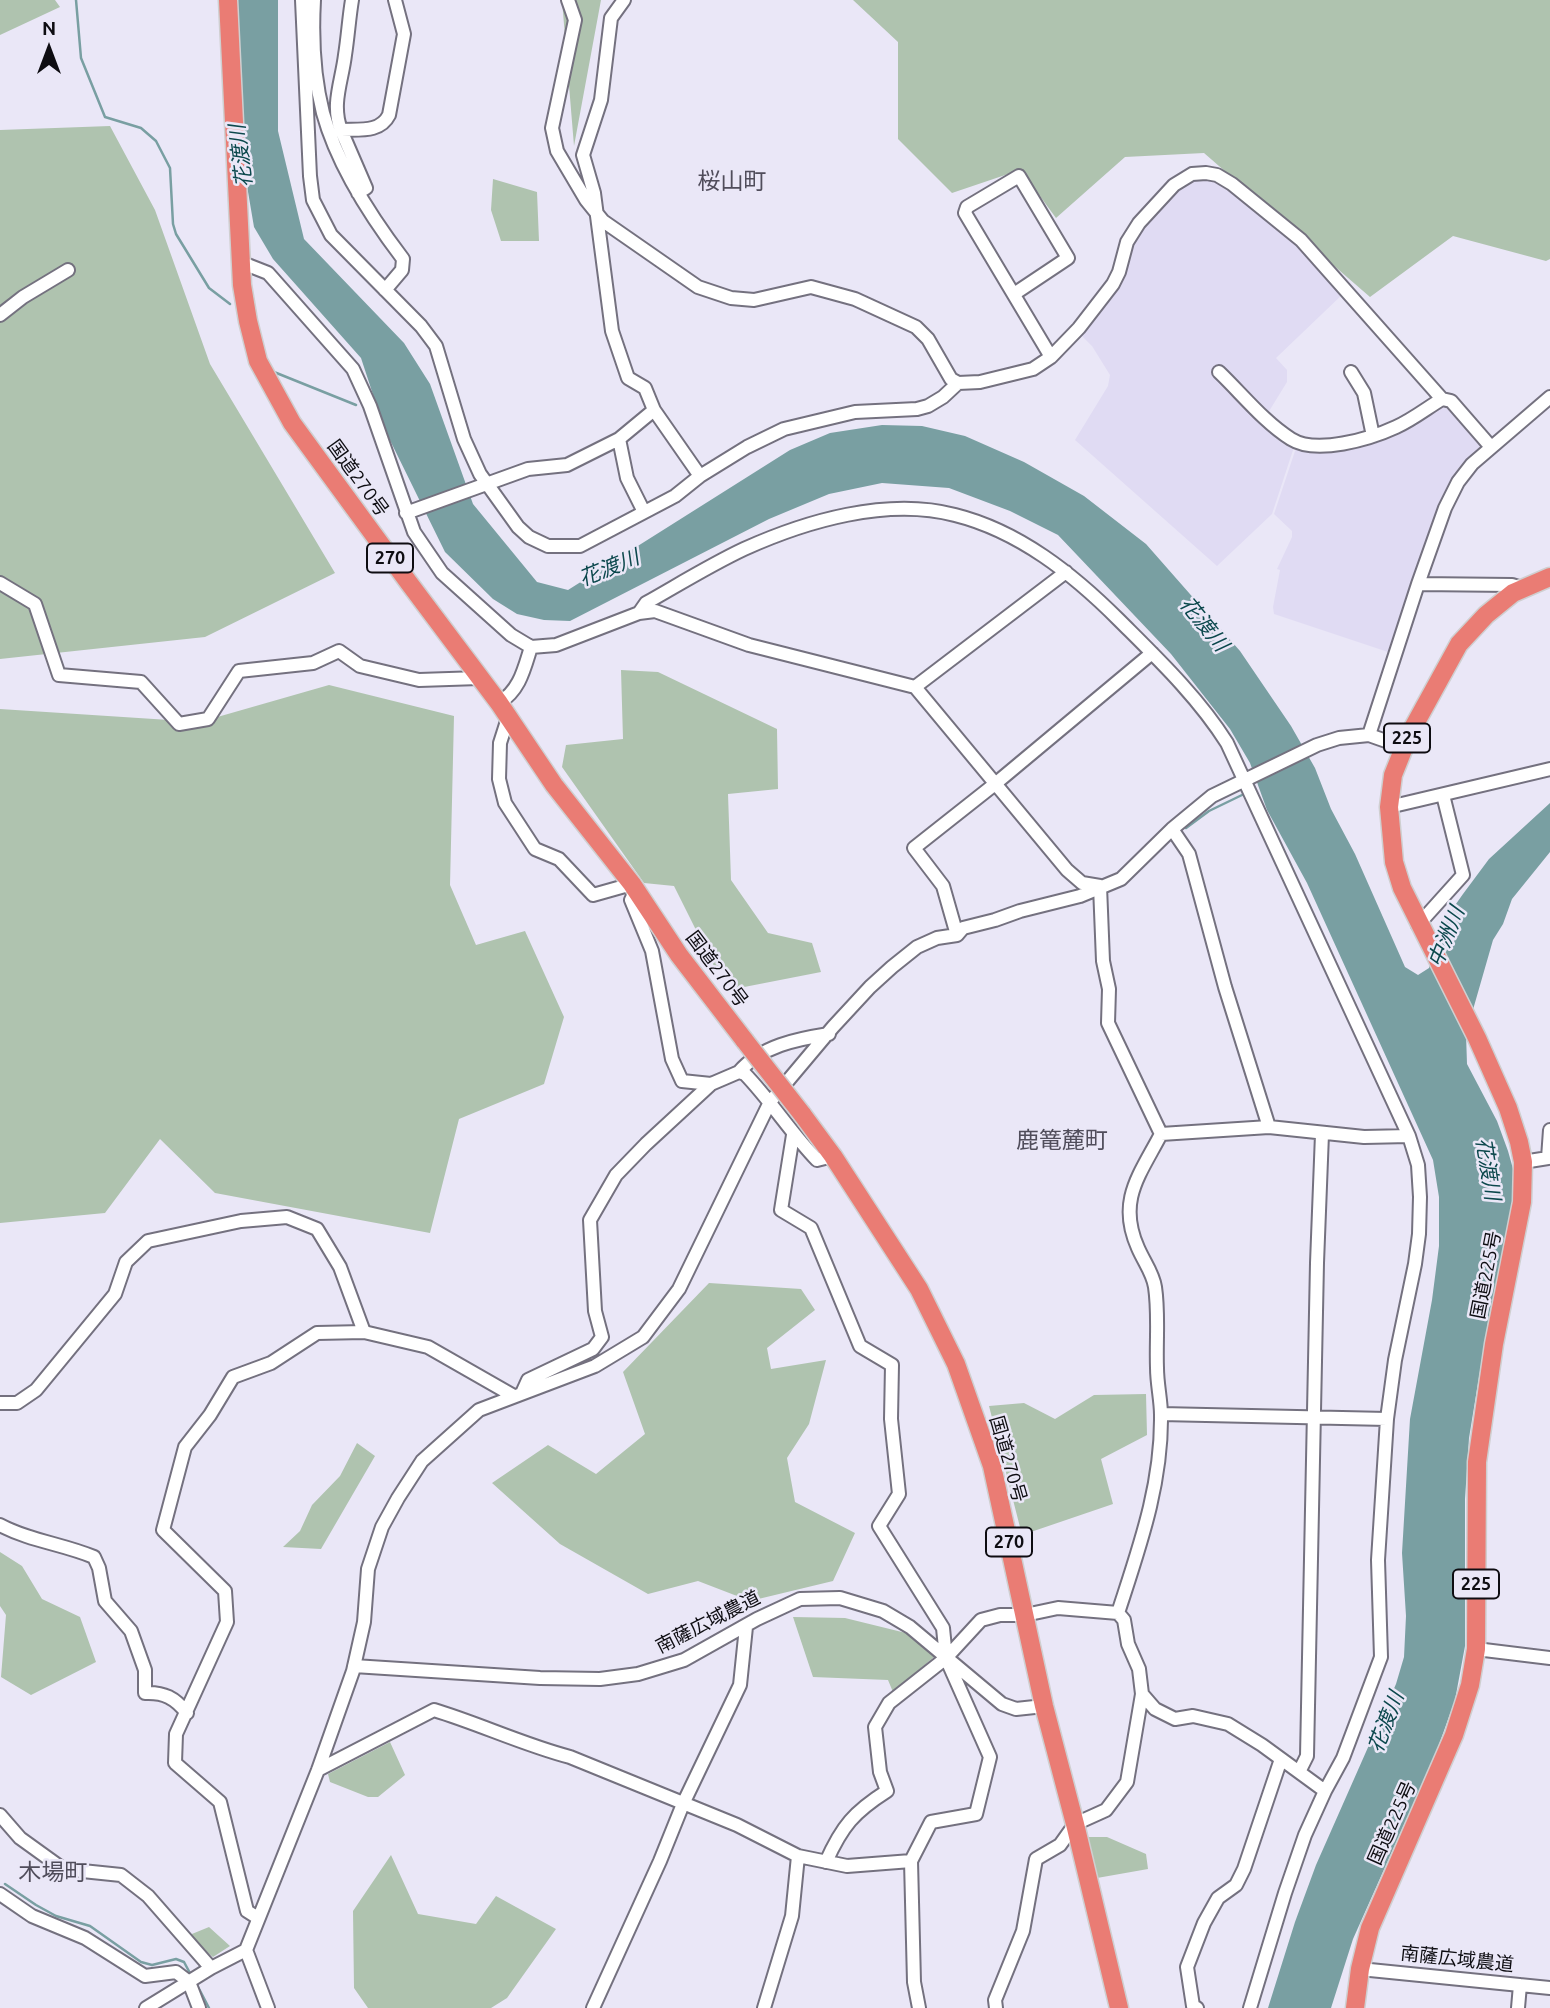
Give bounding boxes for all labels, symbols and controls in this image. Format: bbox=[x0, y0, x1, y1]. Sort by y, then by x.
north arrow bbox=[14, 14, 84, 84]
text: N bbox=[42, 17, 56, 39]
water label: 花渡川 bbox=[225, 123, 257, 189]
district label: 桜山町 bbox=[698, 167, 766, 195]
street label: 国道270号 bbox=[323, 435, 393, 521]
road number: 270 bbox=[367, 544, 413, 572]
water label: 花渡川 bbox=[575, 545, 643, 591]
water label: 花渡川 bbox=[1174, 592, 1234, 656]
road number: 225 bbox=[1384, 724, 1430, 752]
water label: 中洲川 bbox=[1423, 903, 1469, 971]
street label: 国道270号 bbox=[681, 927, 753, 1011]
district label: 鹿篭麓町 bbox=[1016, 1126, 1108, 1154]
water label: 花渡川 bbox=[1471, 1136, 1505, 1202]
street label: 国道225号 bbox=[1466, 1229, 1506, 1321]
street label: 国道270号 bbox=[985, 1413, 1031, 1505]
road number: 270 bbox=[986, 1527, 1032, 1556]
road number: 225 bbox=[1453, 1569, 1499, 1598]
street label: 南薩広域農道 bbox=[652, 1586, 764, 1658]
water label: 花渡川 bbox=[1363, 1688, 1409, 1756]
street label: 国道225号 bbox=[1363, 1778, 1421, 1868]
district label: 木場町 bbox=[19, 1858, 87, 1886]
street label: 南薩広域農道 bbox=[1399, 1942, 1515, 1976]

